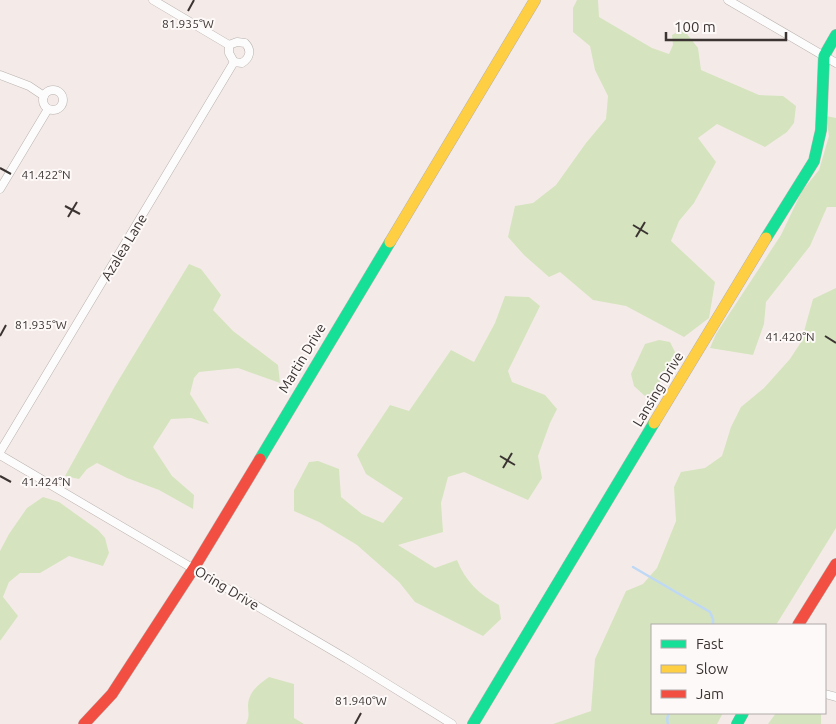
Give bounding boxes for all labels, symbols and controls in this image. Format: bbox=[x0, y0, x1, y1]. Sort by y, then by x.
scale bar bbox=[666, 10, 786, 42]
text: 81.935°W bbox=[162, 17, 214, 30]
text: 100 m bbox=[674, 18, 716, 35]
text: 41.422°N bbox=[21, 168, 71, 181]
street label: Azalea Lane bbox=[98, 211, 150, 283]
text: 81.935°W bbox=[15, 318, 67, 331]
street label: Martin Drive bbox=[275, 321, 329, 395]
text: 41.420°N bbox=[765, 330, 815, 343]
street label: Lansing Drive bbox=[629, 349, 687, 429]
text: 41.424°N bbox=[21, 475, 71, 488]
street label: Oring Drive bbox=[192, 563, 262, 613]
legend bbox=[651, 624, 826, 714]
text: Fast bbox=[696, 635, 724, 652]
text: Slow bbox=[696, 660, 729, 677]
text: Jam bbox=[696, 685, 724, 702]
text: 81.940°W bbox=[335, 694, 387, 707]

